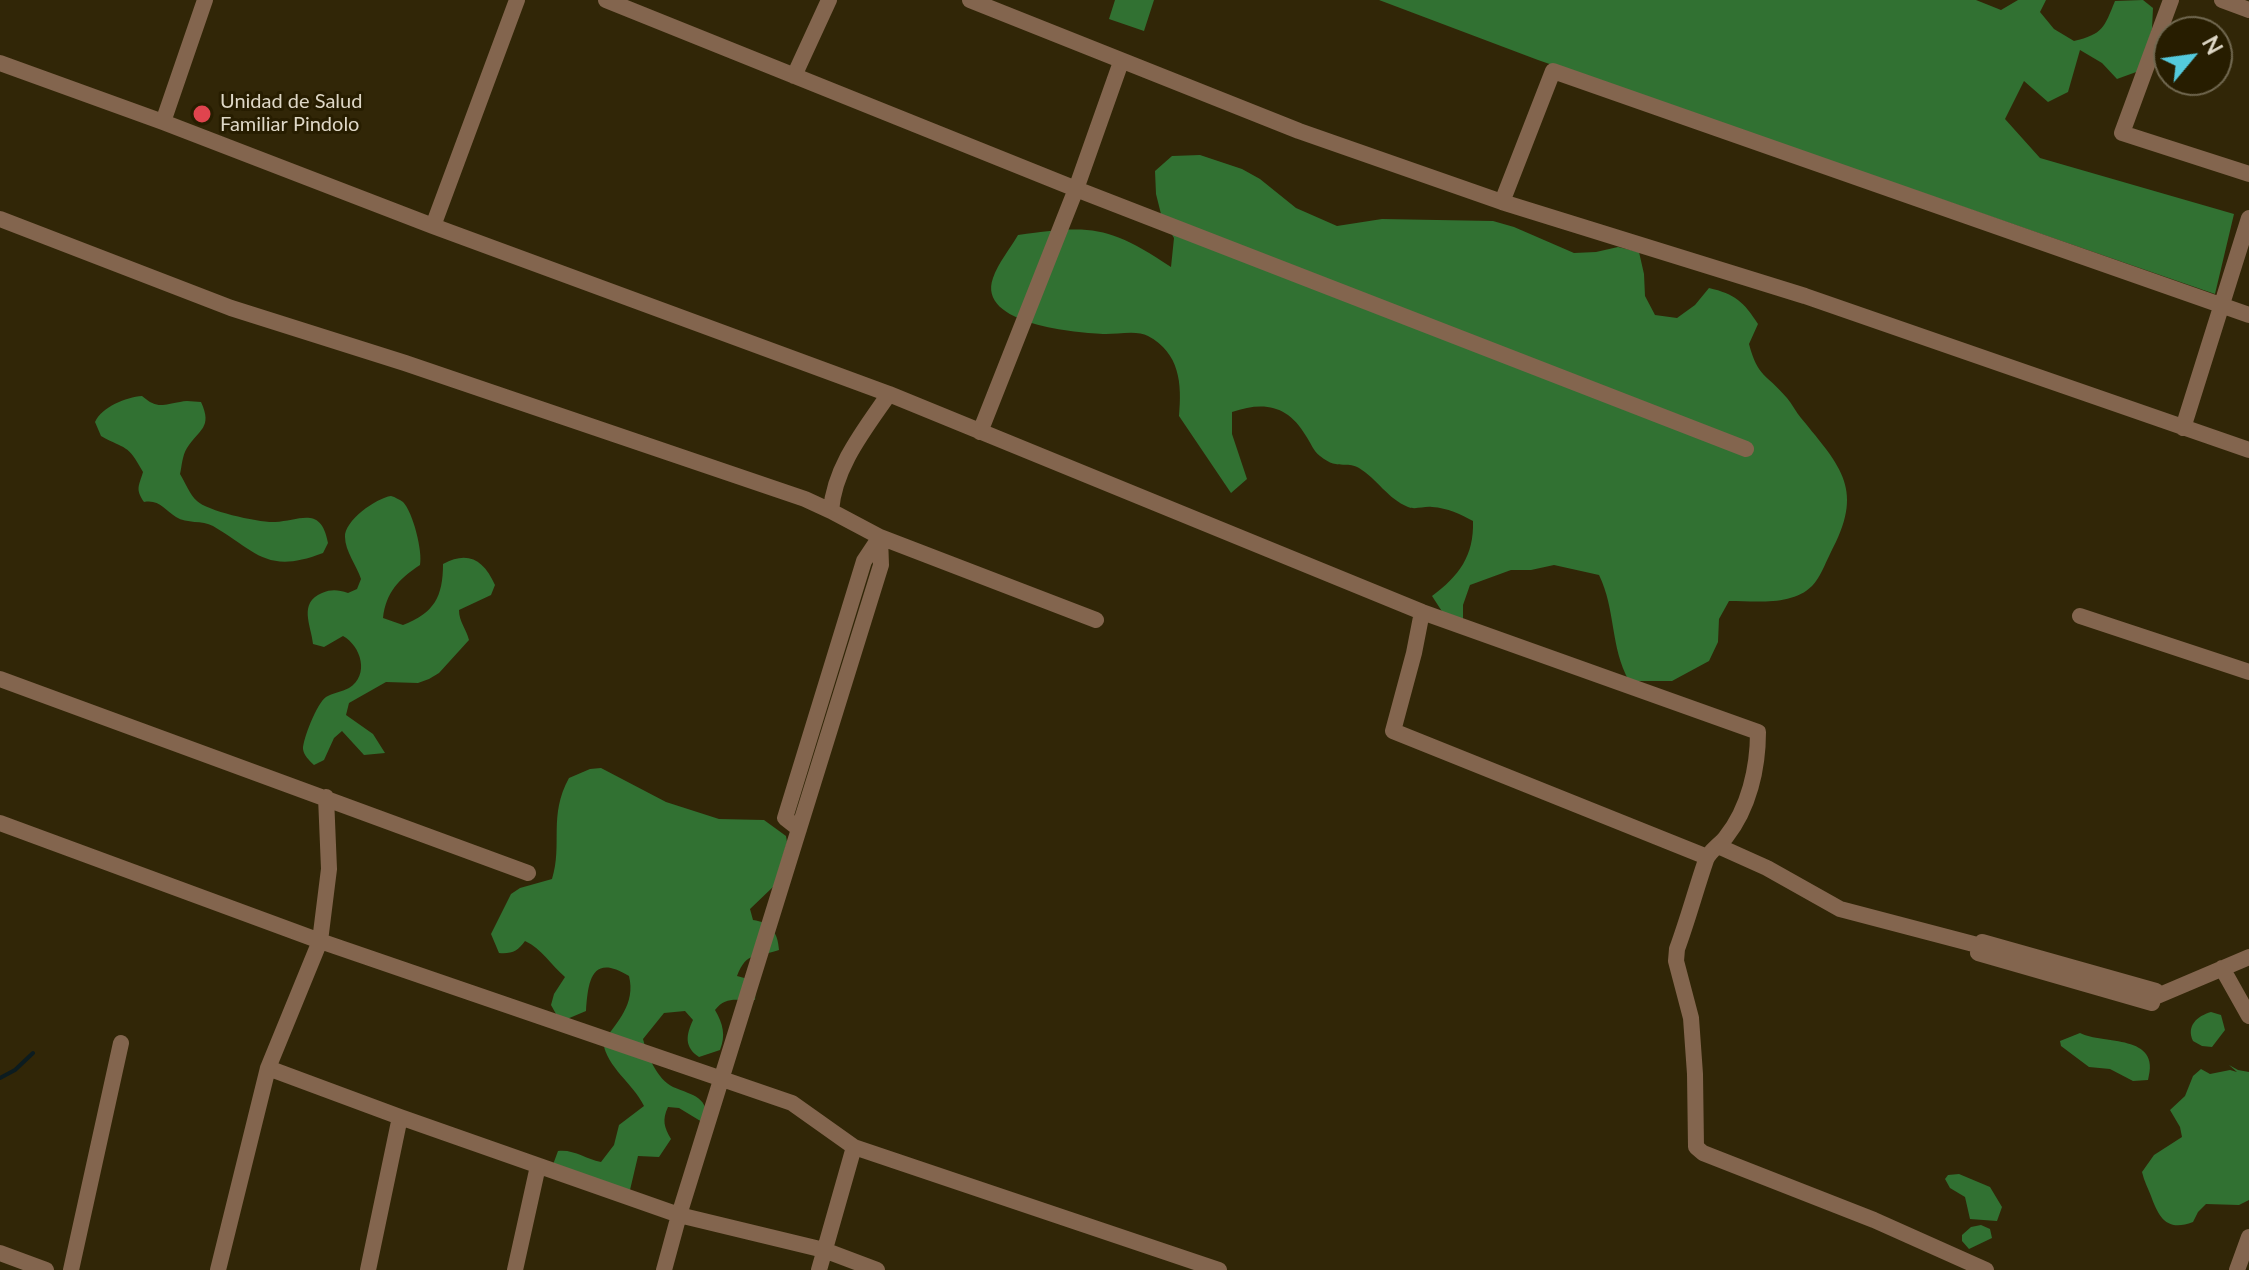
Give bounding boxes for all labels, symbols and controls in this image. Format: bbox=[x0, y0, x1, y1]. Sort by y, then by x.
north arrow bbox=[2153, 16, 2233, 96]
text: N bbox=[2197, 31, 2229, 59]
place label: Unidad de Salud Familiar Pindolo bbox=[220, 90, 362, 137]
marker: Unidad de Salud Familiar Pindolo bbox=[191, 103, 213, 125]

